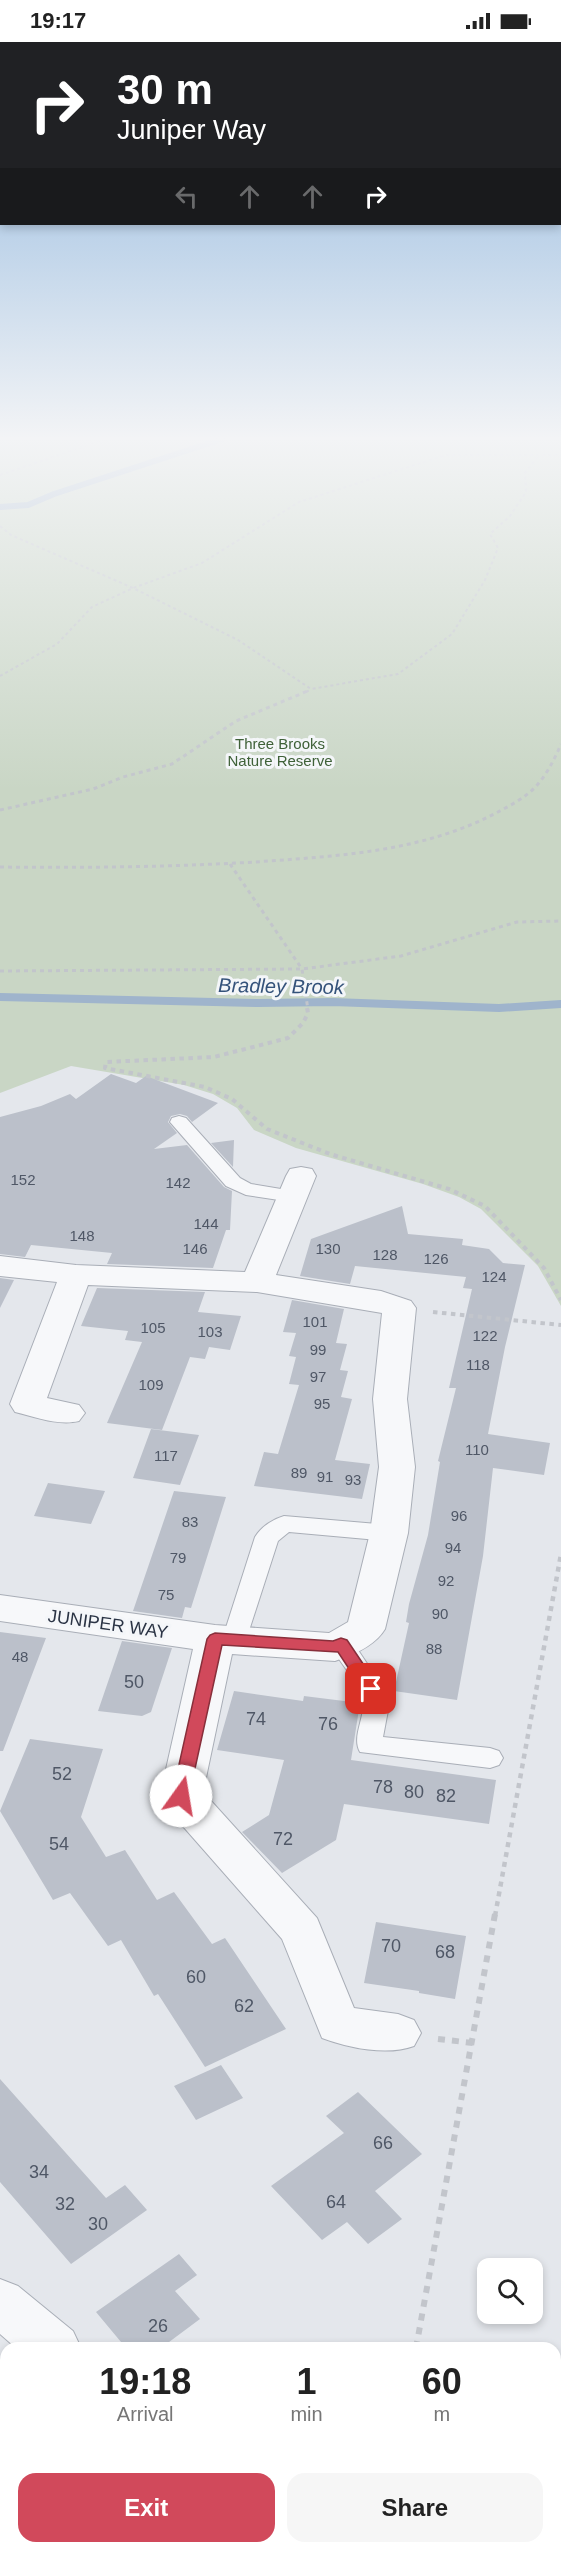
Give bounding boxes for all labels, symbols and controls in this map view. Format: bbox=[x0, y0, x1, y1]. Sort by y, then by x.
text: 19:17 bbox=[30, 8, 86, 33]
icon: right bbox=[18, 66, 96, 144]
text: 30 m bbox=[117, 66, 213, 113]
text: Juniper Way bbox=[117, 115, 266, 145]
icon: left bbox=[170, 180, 203, 213]
icon: ahead bbox=[233, 180, 266, 213]
icon: ahead bbox=[296, 180, 329, 213]
icon: right bbox=[359, 180, 392, 213]
park label: Three Brooks Nature Reserve bbox=[227, 735, 333, 769]
water label: Bradley Brook bbox=[218, 974, 345, 998]
house number: 152 bbox=[10, 1171, 36, 1188]
house number: 142 bbox=[165, 1174, 191, 1191]
house number: 144 bbox=[193, 1215, 219, 1232]
house number: 148 bbox=[69, 1227, 95, 1244]
house number: 146 bbox=[182, 1240, 208, 1257]
house number: 130 bbox=[315, 1240, 341, 1257]
house number: 128 bbox=[372, 1246, 398, 1263]
house number: 126 bbox=[423, 1250, 449, 1267]
house number: 124 bbox=[481, 1268, 507, 1285]
house number: 101 bbox=[302, 1313, 328, 1330]
house number: 105 bbox=[140, 1319, 166, 1336]
house number: 103 bbox=[197, 1323, 223, 1340]
house number: 122 bbox=[472, 1327, 498, 1344]
house number: 99 bbox=[310, 1341, 326, 1358]
house number: 118 bbox=[466, 1356, 490, 1373]
house number: 97 bbox=[310, 1368, 326, 1385]
house number: 109 bbox=[138, 1376, 164, 1393]
house number: 95 bbox=[314, 1395, 330, 1412]
house number: 110 bbox=[465, 1441, 489, 1458]
house number: 117 bbox=[154, 1447, 178, 1464]
house number: 89 bbox=[291, 1464, 307, 1481]
house number: 91 bbox=[317, 1468, 333, 1485]
house number: 93 bbox=[345, 1471, 361, 1488]
house number: 96 bbox=[451, 1507, 467, 1524]
house number: 83 bbox=[182, 1513, 198, 1530]
house number: 94 bbox=[445, 1539, 461, 1556]
house number: 79 bbox=[170, 1549, 186, 1566]
house number: 92 bbox=[438, 1572, 454, 1589]
house number: 75 bbox=[158, 1586, 174, 1603]
house number: 90 bbox=[432, 1605, 448, 1622]
street label: JUNIPER WAY bbox=[47, 1606, 169, 1642]
house number: 88 bbox=[426, 1640, 442, 1657]
house number: 48 bbox=[12, 1648, 28, 1665]
pin bbox=[345, 1663, 396, 1714]
house number: 50 bbox=[124, 1672, 144, 1692]
icon: arrive bbox=[354, 1672, 387, 1705]
house number: 74 bbox=[246, 1709, 266, 1729]
house number: 76 bbox=[318, 1714, 338, 1734]
house number: 52 bbox=[52, 1764, 72, 1784]
position arrow bbox=[149, 1764, 213, 1828]
house number: 78 bbox=[373, 1777, 393, 1797]
house number: 80 bbox=[404, 1782, 424, 1802]
house number: 82 bbox=[436, 1786, 456, 1806]
house number: 72 bbox=[273, 1829, 293, 1849]
house number: 54 bbox=[49, 1834, 69, 1854]
house number: 70 bbox=[381, 1936, 401, 1956]
house number: 68 bbox=[435, 1942, 455, 1962]
house number: 60 bbox=[186, 1967, 206, 1987]
house number: 62 bbox=[234, 1996, 254, 2016]
house number: 66 bbox=[373, 2133, 393, 2153]
house number: 34 bbox=[29, 2162, 49, 2182]
house number: 64 bbox=[326, 2192, 346, 2212]
house number: 32 bbox=[55, 2194, 75, 2214]
house number: 30 bbox=[88, 2214, 108, 2234]
map controls bbox=[477, 2258, 543, 2324]
button: search bbox=[477, 2258, 543, 2324]
house number: 26 bbox=[148, 2316, 168, 2336]
text: 19:18 bbox=[99, 2361, 191, 2402]
text: 1 bbox=[296, 2361, 317, 2402]
text: 60 bbox=[422, 2361, 462, 2402]
text: Arrival bbox=[117, 2403, 174, 2425]
text: min bbox=[290, 2403, 323, 2425]
text: m bbox=[433, 2403, 450, 2425]
button: Exit bbox=[18, 2473, 275, 2542]
button: Share bbox=[287, 2473, 543, 2542]

